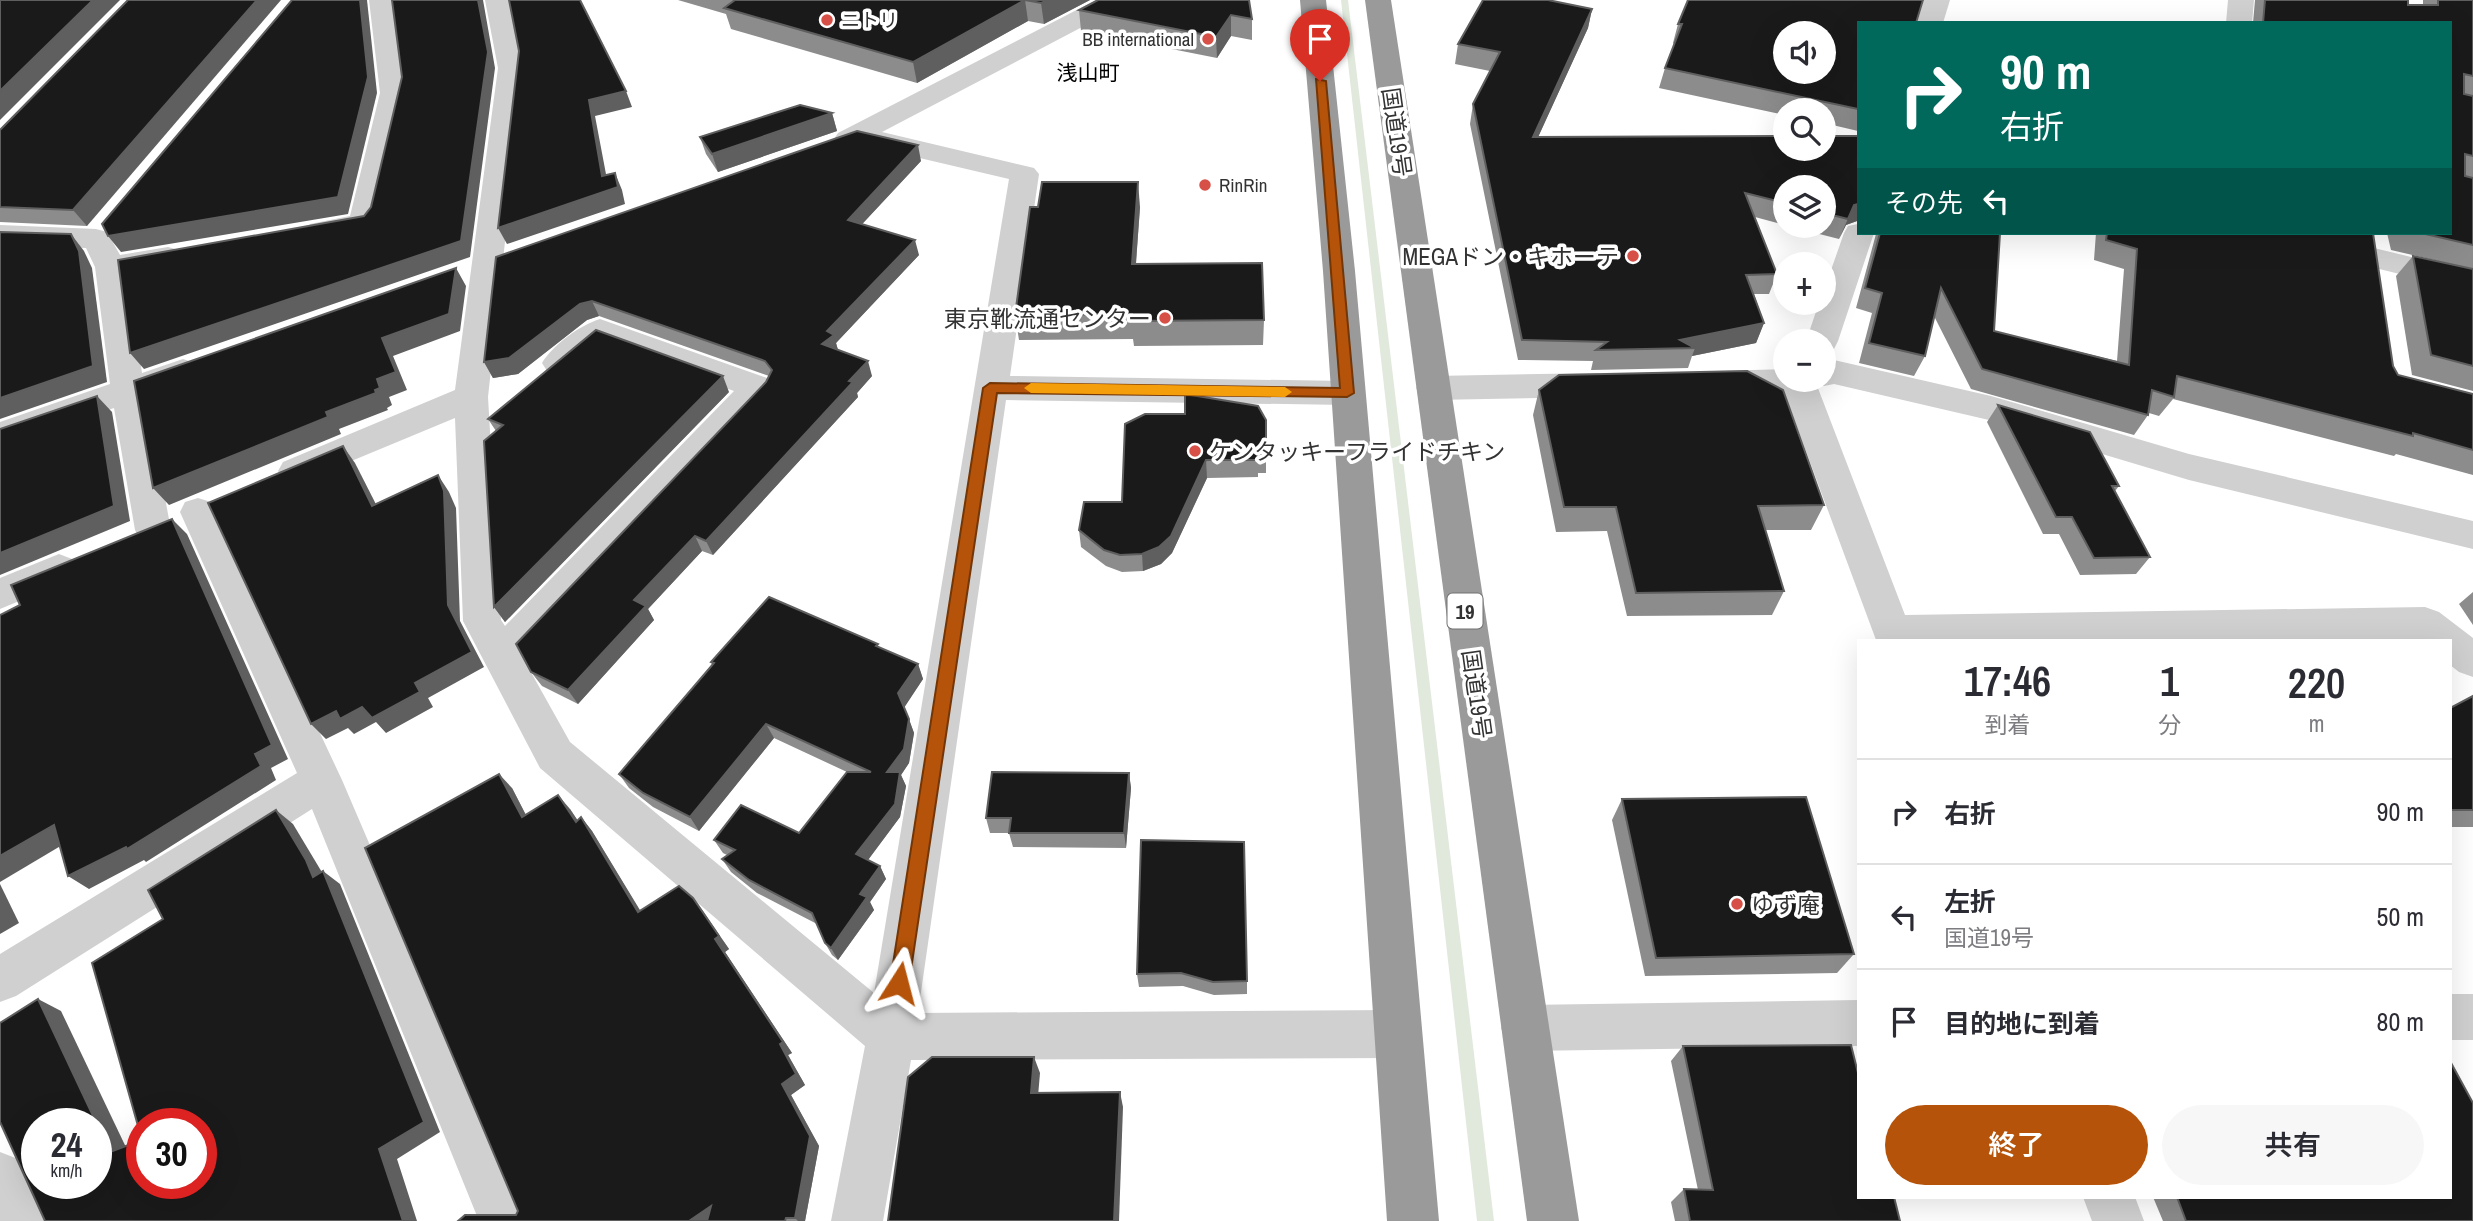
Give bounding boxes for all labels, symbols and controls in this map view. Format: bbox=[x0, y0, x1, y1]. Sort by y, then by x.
place label: ニトリ bbox=[841, 7, 898, 33]
pin bbox=[1290, 9, 1350, 81]
marker: ニトリ bbox=[819, 12, 835, 28]
icon: arrive bbox=[1301, 20, 1339, 58]
map controls bbox=[1773, 21, 1836, 392]
button: sound bbox=[1773, 21, 1836, 84]
place label: BB international bbox=[1082, 26, 1194, 52]
marker: BB international bbox=[1200, 31, 1216, 47]
text: 90 m bbox=[2000, 38, 2092, 104]
icon: right bbox=[1885, 49, 1976, 140]
district label: 浅山町 bbox=[1057, 58, 1120, 87]
street label: 国道19号 bbox=[1375, 85, 1419, 179]
button: search bbox=[1773, 98, 1836, 161]
text: 右折 bbox=[2000, 105, 2064, 148]
place label: RinRin bbox=[1219, 172, 1268, 198]
button: layers bbox=[1773, 175, 1836, 238]
marker: RinRin bbox=[1197, 177, 1213, 193]
icon: left bbox=[1977, 182, 2015, 220]
text: その先 bbox=[1885, 185, 1963, 220]
place label: MEGAドン・キホーテ bbox=[1402, 241, 1619, 272]
marker: MEGAドン・キホーテ bbox=[1625, 248, 1641, 264]
button: + bbox=[1773, 252, 1836, 315]
place label: 東京靴流通センター bbox=[944, 303, 1151, 334]
marker: 東京靴流通センター bbox=[1157, 310, 1173, 326]
button: − bbox=[1773, 329, 1836, 392]
place label: ケンタッキーフライドチキン bbox=[1209, 436, 1505, 467]
marker: ケンタッキーフライドチキン bbox=[1187, 443, 1203, 459]
road number: 19 bbox=[1448, 594, 1482, 628]
street label: 国道19号 bbox=[1455, 647, 1499, 741]
text: 17:46 bbox=[1964, 653, 2051, 709]
text: 1 bbox=[2160, 653, 2179, 709]
text: 220 bbox=[2288, 655, 2345, 711]
text: m bbox=[2309, 708, 2324, 739]
text: 到着 bbox=[1984, 709, 2030, 740]
text: 分 bbox=[2158, 709, 2181, 740]
icon: right bbox=[1885, 793, 1923, 831]
text: 90 m bbox=[2377, 794, 2424, 829]
text: 右折 bbox=[1944, 796, 1996, 831]
text: 左折 bbox=[1944, 884, 1996, 919]
place label: ゆず庵 bbox=[1751, 889, 1820, 920]
marker: ゆず庵 bbox=[1729, 896, 1745, 912]
icon: left bbox=[1885, 898, 1923, 936]
text: 50 m bbox=[2377, 899, 2424, 934]
text: 国道19号 bbox=[1944, 922, 2034, 953]
position arrow bbox=[862, 946, 936, 1020]
icon: arrive bbox=[1885, 1003, 1923, 1041]
text: 80 m bbox=[2377, 1004, 2424, 1039]
text: 目的地に到着 bbox=[1944, 1006, 2100, 1041]
button: 終了 bbox=[1885, 1105, 2148, 1185]
button: 共有 bbox=[2162, 1105, 2424, 1185]
speed limit sign: 30 bbox=[126, 1108, 217, 1199]
text: 24 bbox=[51, 1121, 82, 1168]
text: km/h bbox=[51, 1158, 83, 1183]

